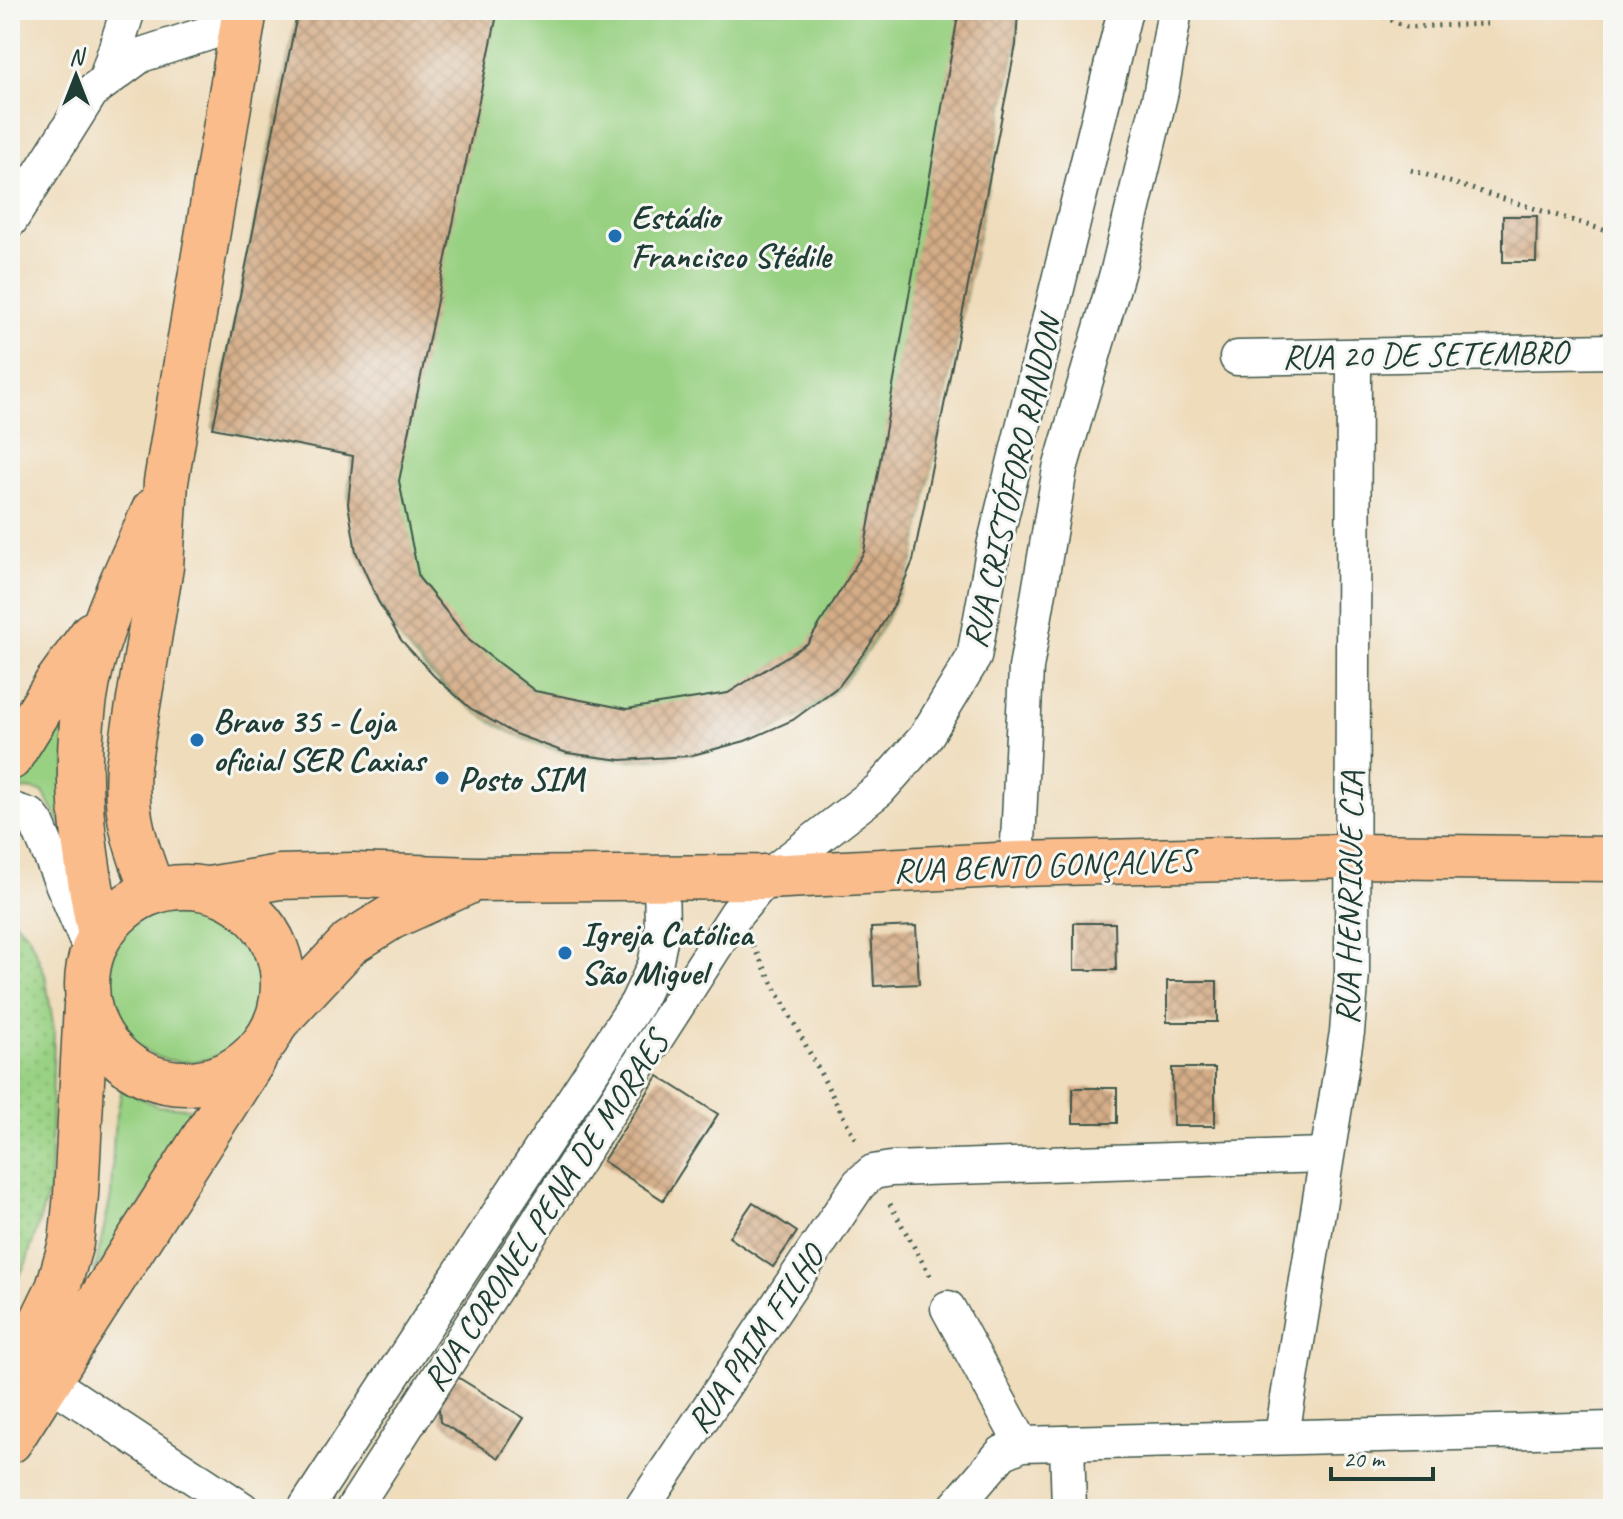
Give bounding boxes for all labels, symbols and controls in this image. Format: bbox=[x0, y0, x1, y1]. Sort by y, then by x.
north arrow bbox=[36, 36, 116, 116]
text: N bbox=[69, 43, 86, 71]
place label: Estádio Francisco Stédile bbox=[631, 195, 833, 277]
marker: Estádio Francisco Stédile bbox=[606, 227, 624, 245]
street label: RUA CRISTÓFORO RANDON bbox=[953, 307, 1072, 652]
street label: RUA 20 DE SETEMBRO bbox=[1282, 330, 1572, 378]
place label: Bravo 35 - Loja oficial SER Caxias bbox=[213, 699, 428, 781]
marker: Bravo 35 - Loja oficial SER Caxias bbox=[188, 731, 206, 749]
place label: Posto SIM bbox=[458, 757, 586, 800]
marker: Posto SIM bbox=[433, 769, 451, 787]
street label: RUA HENRIQUE CIA bbox=[1325, 770, 1373, 1025]
street label: RUA BENTO GONÇALVES bbox=[893, 838, 1200, 892]
place label: Igreja Católica São Miguel bbox=[581, 912, 756, 994]
marker: Igreja Católica São Miguel bbox=[556, 944, 574, 962]
street label: RUA CORONEL PENA DE MORAES bbox=[412, 1019, 680, 1399]
street label: RUA PAIM FILHO bbox=[677, 1235, 835, 1441]
scale bar bbox=[1331, 1431, 1433, 1481]
text: 20 m bbox=[1343, 1444, 1386, 1474]

